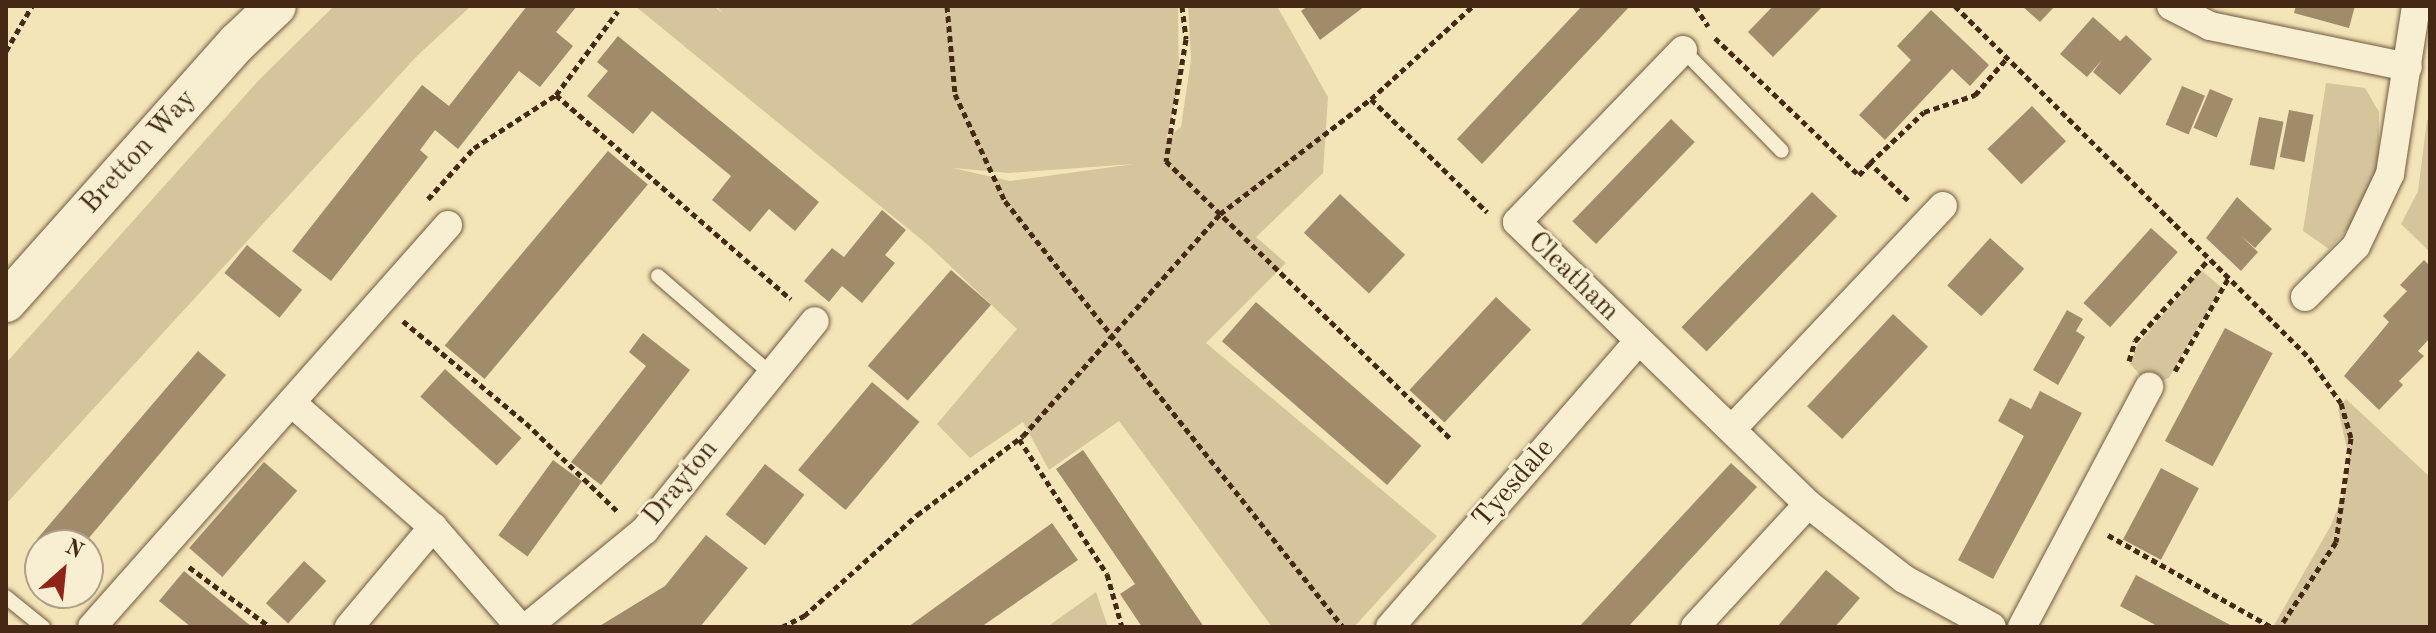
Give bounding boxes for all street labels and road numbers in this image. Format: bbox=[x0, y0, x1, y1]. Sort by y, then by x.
street label: Bretton Way bbox=[74, 83, 204, 221]
street label: Cleatham bbox=[1520, 225, 1626, 329]
street label: Tyesdale bbox=[1466, 432, 1562, 536]
street label: Drayton bbox=[636, 433, 726, 533]

